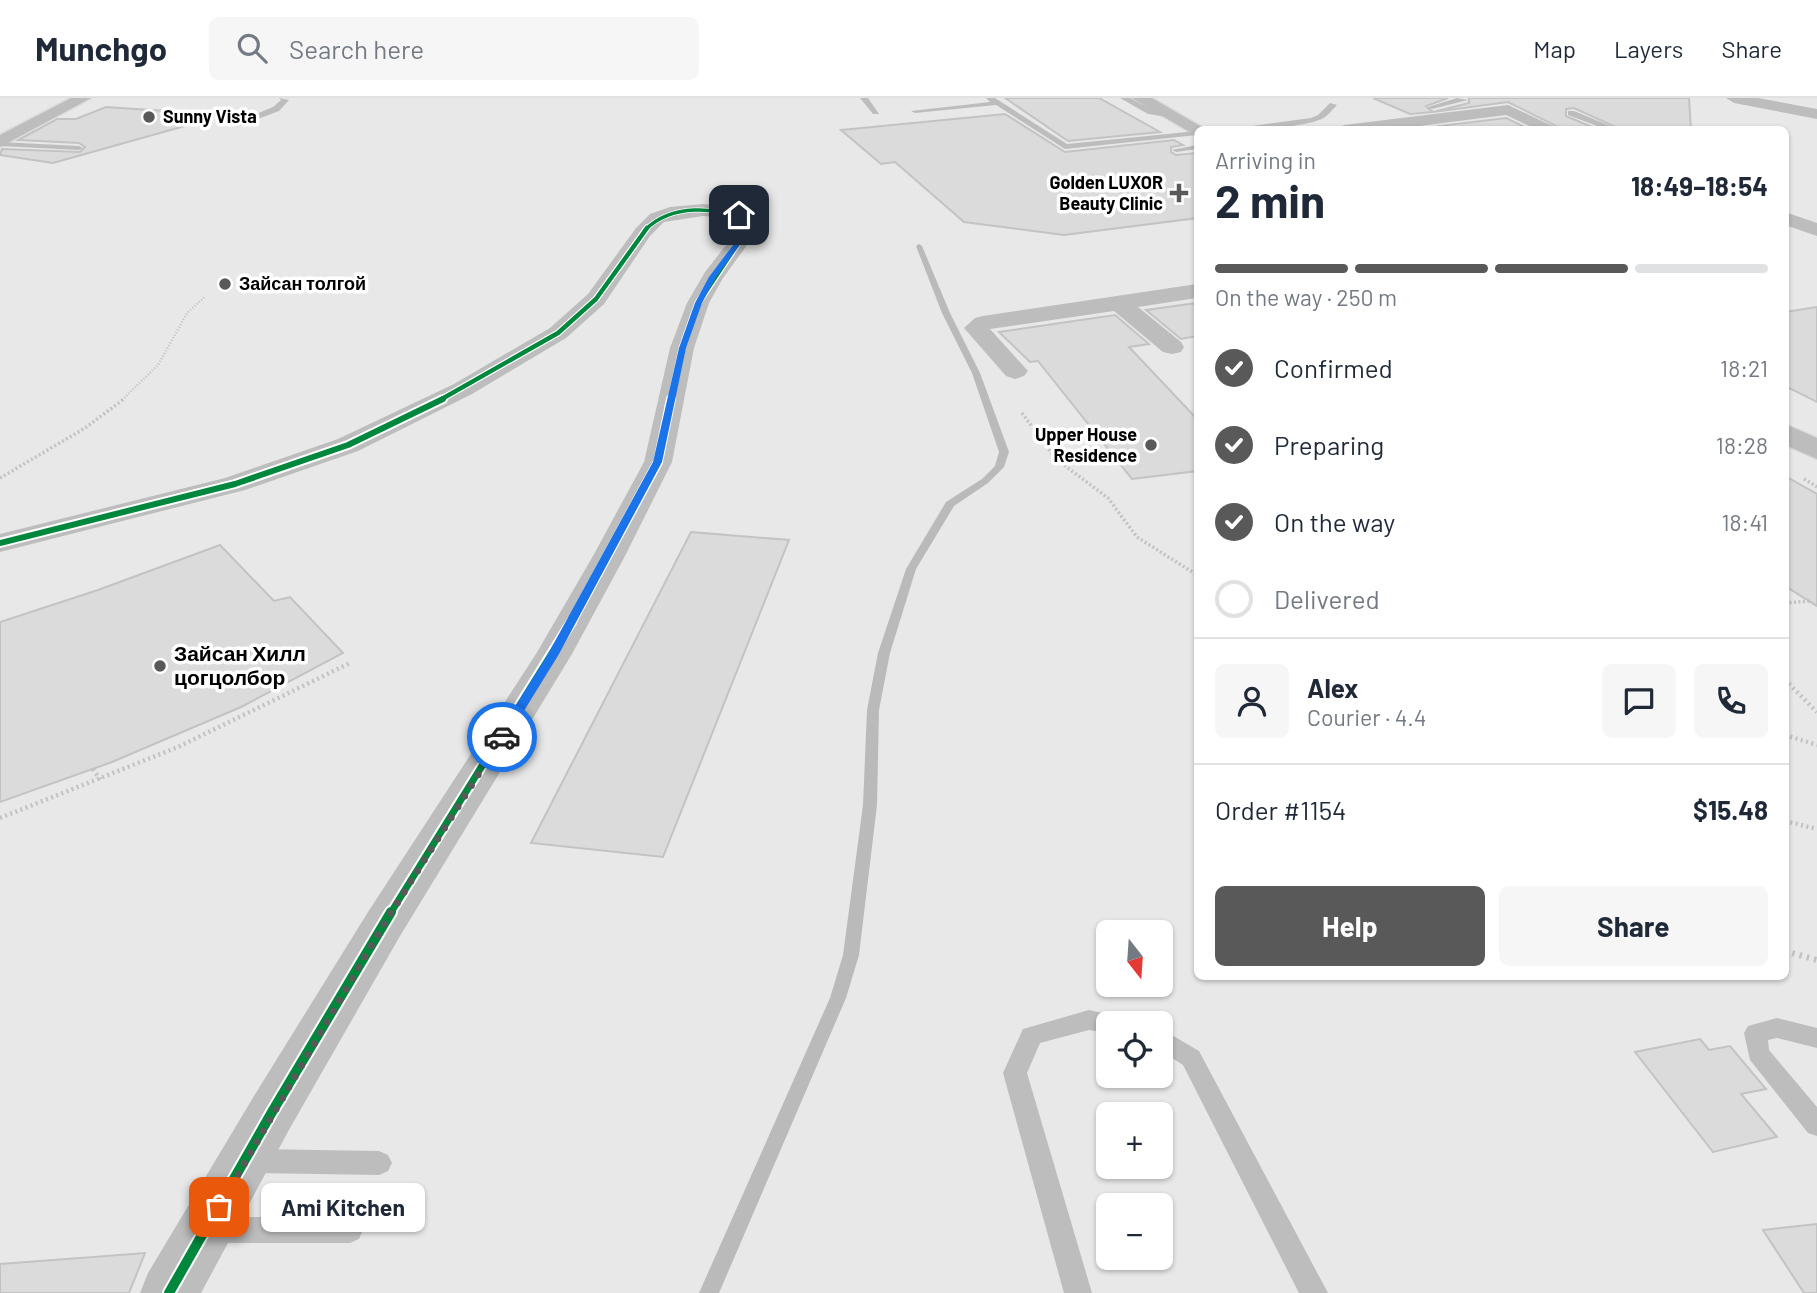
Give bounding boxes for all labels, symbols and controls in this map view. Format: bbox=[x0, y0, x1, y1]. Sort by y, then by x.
search box bbox=[209, 17, 699, 80]
text: Munchgo bbox=[35, 28, 167, 68]
icon: search bbox=[233, 29, 271, 67]
text: Search here bbox=[289, 33, 424, 64]
text: Map bbox=[1533, 34, 1576, 63]
text: Layers bbox=[1614, 34, 1683, 63]
text: Share bbox=[1721, 34, 1782, 63]
place label: Sunny Vista bbox=[163, 105, 257, 127]
marker: Sunny Vista bbox=[141, 109, 157, 125]
text: Arriving in bbox=[1215, 146, 1316, 174]
text: 18:49–18:54 bbox=[1631, 170, 1768, 201]
place label: Golden LUXOR Beauty Clinic bbox=[1049, 171, 1163, 214]
text: 2 min bbox=[1215, 172, 1325, 227]
marker: Golden LUXOR Beauty Clinic bbox=[1169, 183, 1189, 203]
pin bbox=[709, 185, 769, 245]
icon: home bbox=[720, 196, 758, 234]
place label: Зайсан толгой bbox=[239, 272, 366, 294]
marker: Зайсан толгой bbox=[217, 276, 233, 292]
text: On the way · 250 m bbox=[1215, 283, 1397, 311]
icon: check bbox=[1215, 349, 1253, 387]
text: Confirmed bbox=[1274, 352, 1393, 383]
text: 18:21 bbox=[1720, 354, 1768, 382]
place label: Upper House Residence bbox=[1035, 423, 1137, 466]
icon: check bbox=[1215, 426, 1253, 464]
text: Preparing bbox=[1274, 429, 1384, 460]
text: 18:28 bbox=[1716, 431, 1768, 459]
marker: Upper House Residence bbox=[1143, 437, 1159, 453]
icon: check bbox=[1215, 503, 1253, 541]
text: On the way bbox=[1274, 506, 1395, 537]
text: 18:41 bbox=[1722, 508, 1768, 536]
text: Delivered bbox=[1274, 583, 1380, 614]
place label: Зайсан Хилл цогцолбор bbox=[174, 640, 306, 689]
marker: Зайсан Хилл цогцолбор bbox=[152, 658, 168, 674]
button: person bbox=[1215, 664, 1289, 738]
button: chat bbox=[1602, 664, 1676, 738]
button: phone bbox=[1694, 664, 1768, 738]
text: Alex bbox=[1307, 672, 1358, 703]
courier bbox=[467, 702, 537, 772]
text: Courier · 4.4 bbox=[1307, 703, 1426, 731]
icon: car bbox=[483, 718, 521, 756]
text: Order #1154 bbox=[1215, 794, 1346, 825]
text: $15.48 bbox=[1693, 794, 1768, 825]
button: Help bbox=[1215, 886, 1485, 966]
button: Share bbox=[1499, 886, 1768, 966]
north arrow bbox=[1096, 920, 1172, 998]
map controls bbox=[1096, 920, 1173, 1270]
button: locate bbox=[1096, 1011, 1173, 1088]
button: + bbox=[1096, 1102, 1173, 1179]
pin bbox=[189, 1177, 249, 1237]
callout: Ami Kitchen bbox=[261, 1182, 426, 1232]
icon: bag bbox=[200, 1188, 238, 1226]
text: Ami Kitchen bbox=[281, 1193, 405, 1221]
button: − bbox=[1096, 1193, 1173, 1270]

